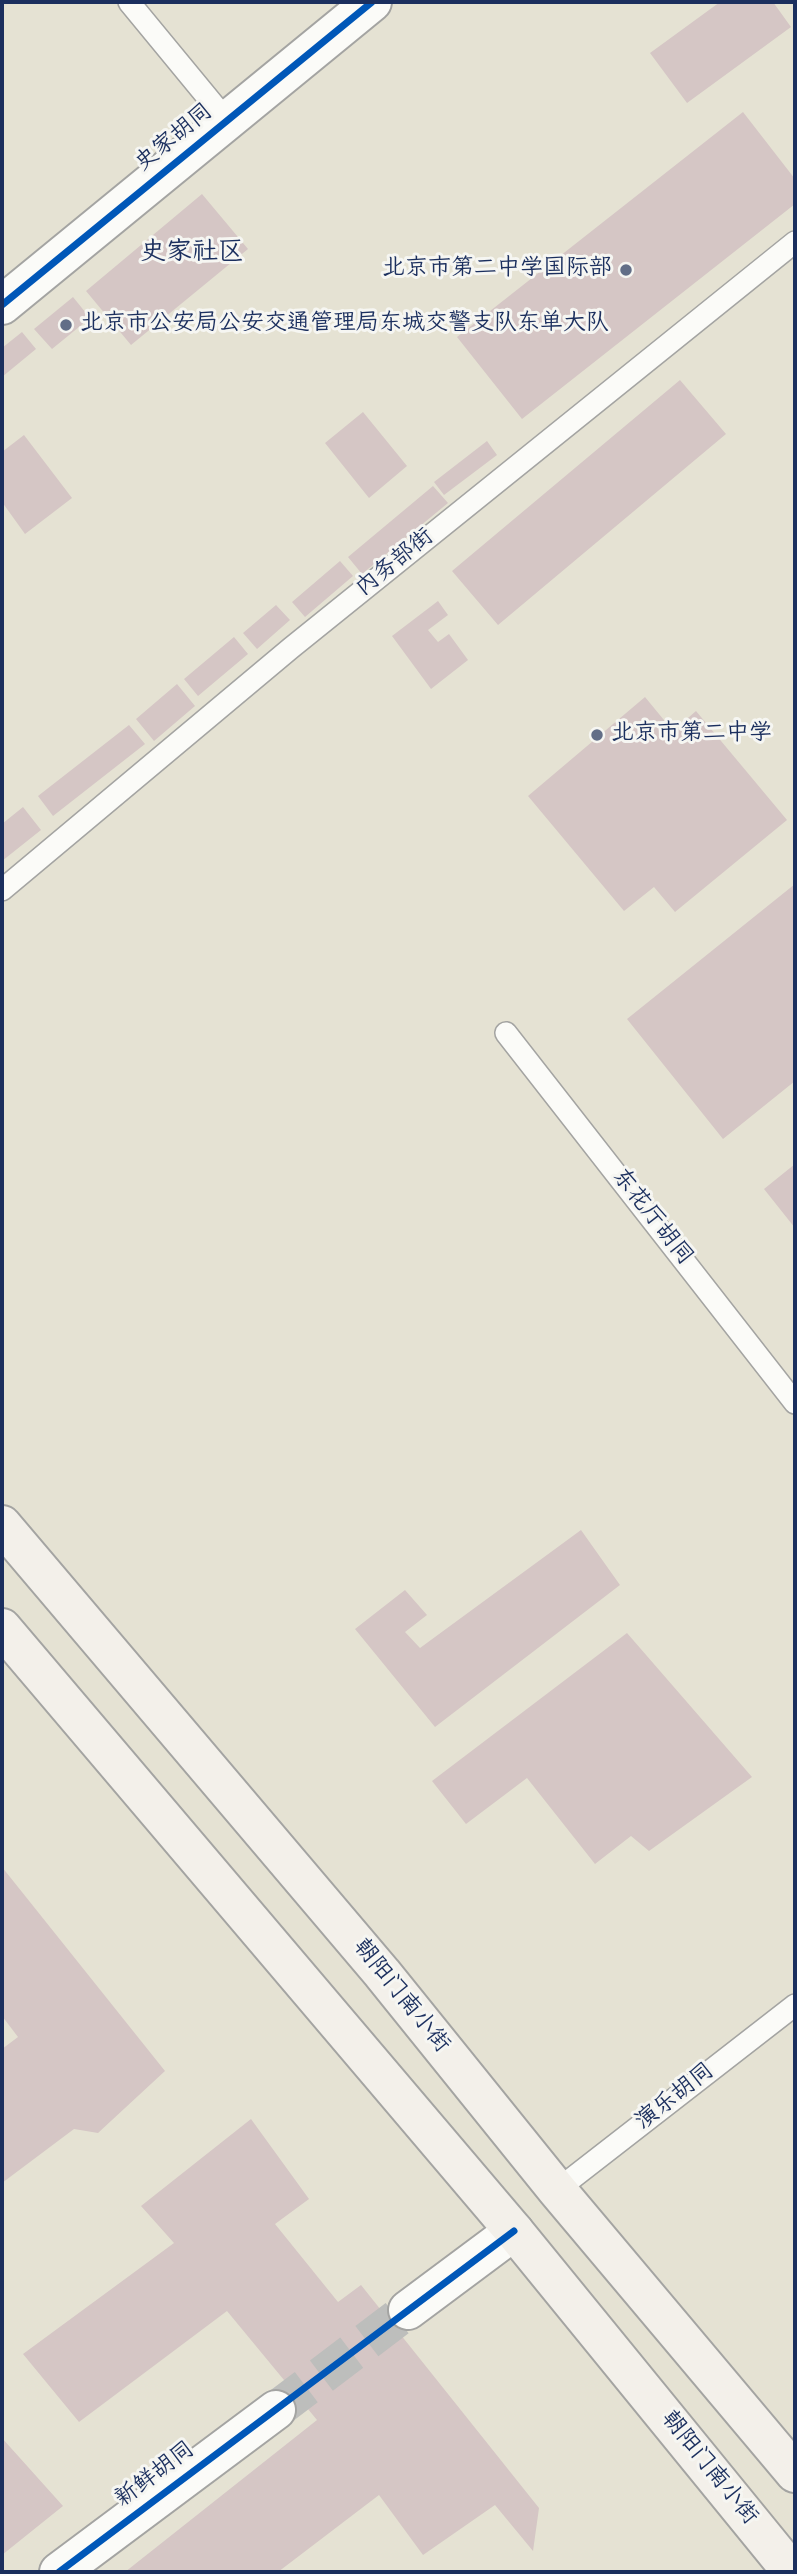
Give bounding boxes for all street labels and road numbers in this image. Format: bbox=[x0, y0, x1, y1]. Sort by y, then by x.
street label: 史家胡同 bbox=[131, 99, 219, 179]
street label: 内务部街 bbox=[352, 524, 440, 604]
street label: 东花厅胡同 bbox=[605, 1164, 697, 1272]
street label: 朝阳门南小街 bbox=[346, 1935, 454, 2059]
street label: 演乐胡同 bbox=[631, 2059, 721, 2137]
street label: 朝阳门南小街 bbox=[654, 2407, 762, 2531]
street label: 新鲜胡同 bbox=[111, 2437, 201, 2515]

